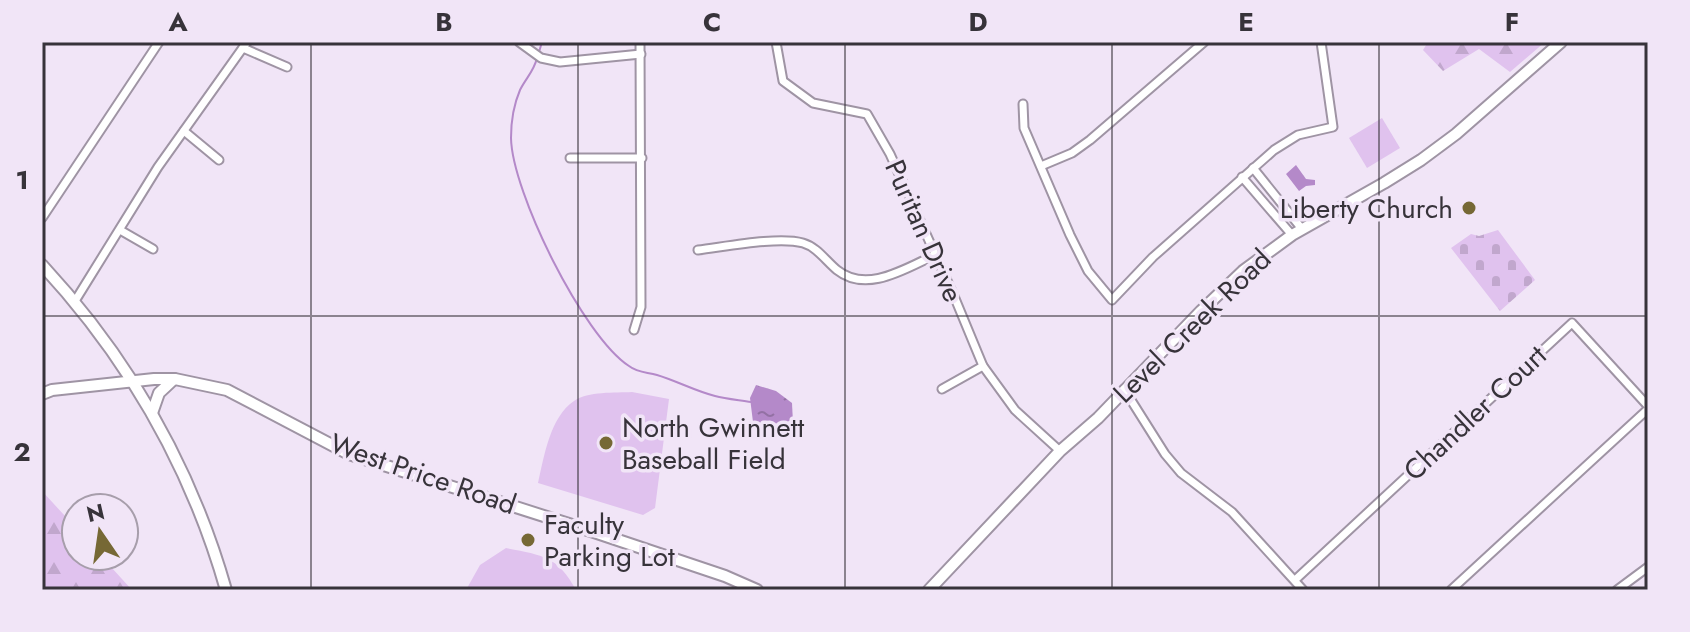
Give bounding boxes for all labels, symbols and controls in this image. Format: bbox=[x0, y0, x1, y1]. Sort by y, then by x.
text: A bbox=[167, 3, 188, 41]
text: B bbox=[435, 3, 453, 41]
text: C bbox=[703, 3, 721, 41]
text: D bbox=[968, 3, 988, 41]
text: E bbox=[1238, 3, 1254, 41]
text: F bbox=[1505, 3, 1519, 41]
street label: Puritan Drive bbox=[874, 153, 974, 309]
text: 1 bbox=[15, 161, 29, 199]
place label: Liberty Church bbox=[1280, 188, 1453, 229]
marker: Liberty Church bbox=[1460, 199, 1478, 217]
street label: Level Creek Road bbox=[1104, 240, 1280, 412]
street label: Chandler Court bbox=[1394, 336, 1556, 490]
place label: North Gwinnett Baseball Field bbox=[622, 407, 804, 480]
street label: West Price Road bbox=[324, 423, 522, 525]
text: 2 bbox=[13, 433, 31, 471]
marker: North Gwinnett Baseball Field bbox=[597, 434, 615, 452]
north arrow bbox=[60, 492, 140, 572]
text: N bbox=[83, 495, 108, 530]
place label: Faculty Parking Lot bbox=[544, 504, 675, 577]
marker: Faculty Parking Lot bbox=[519, 531, 537, 549]

